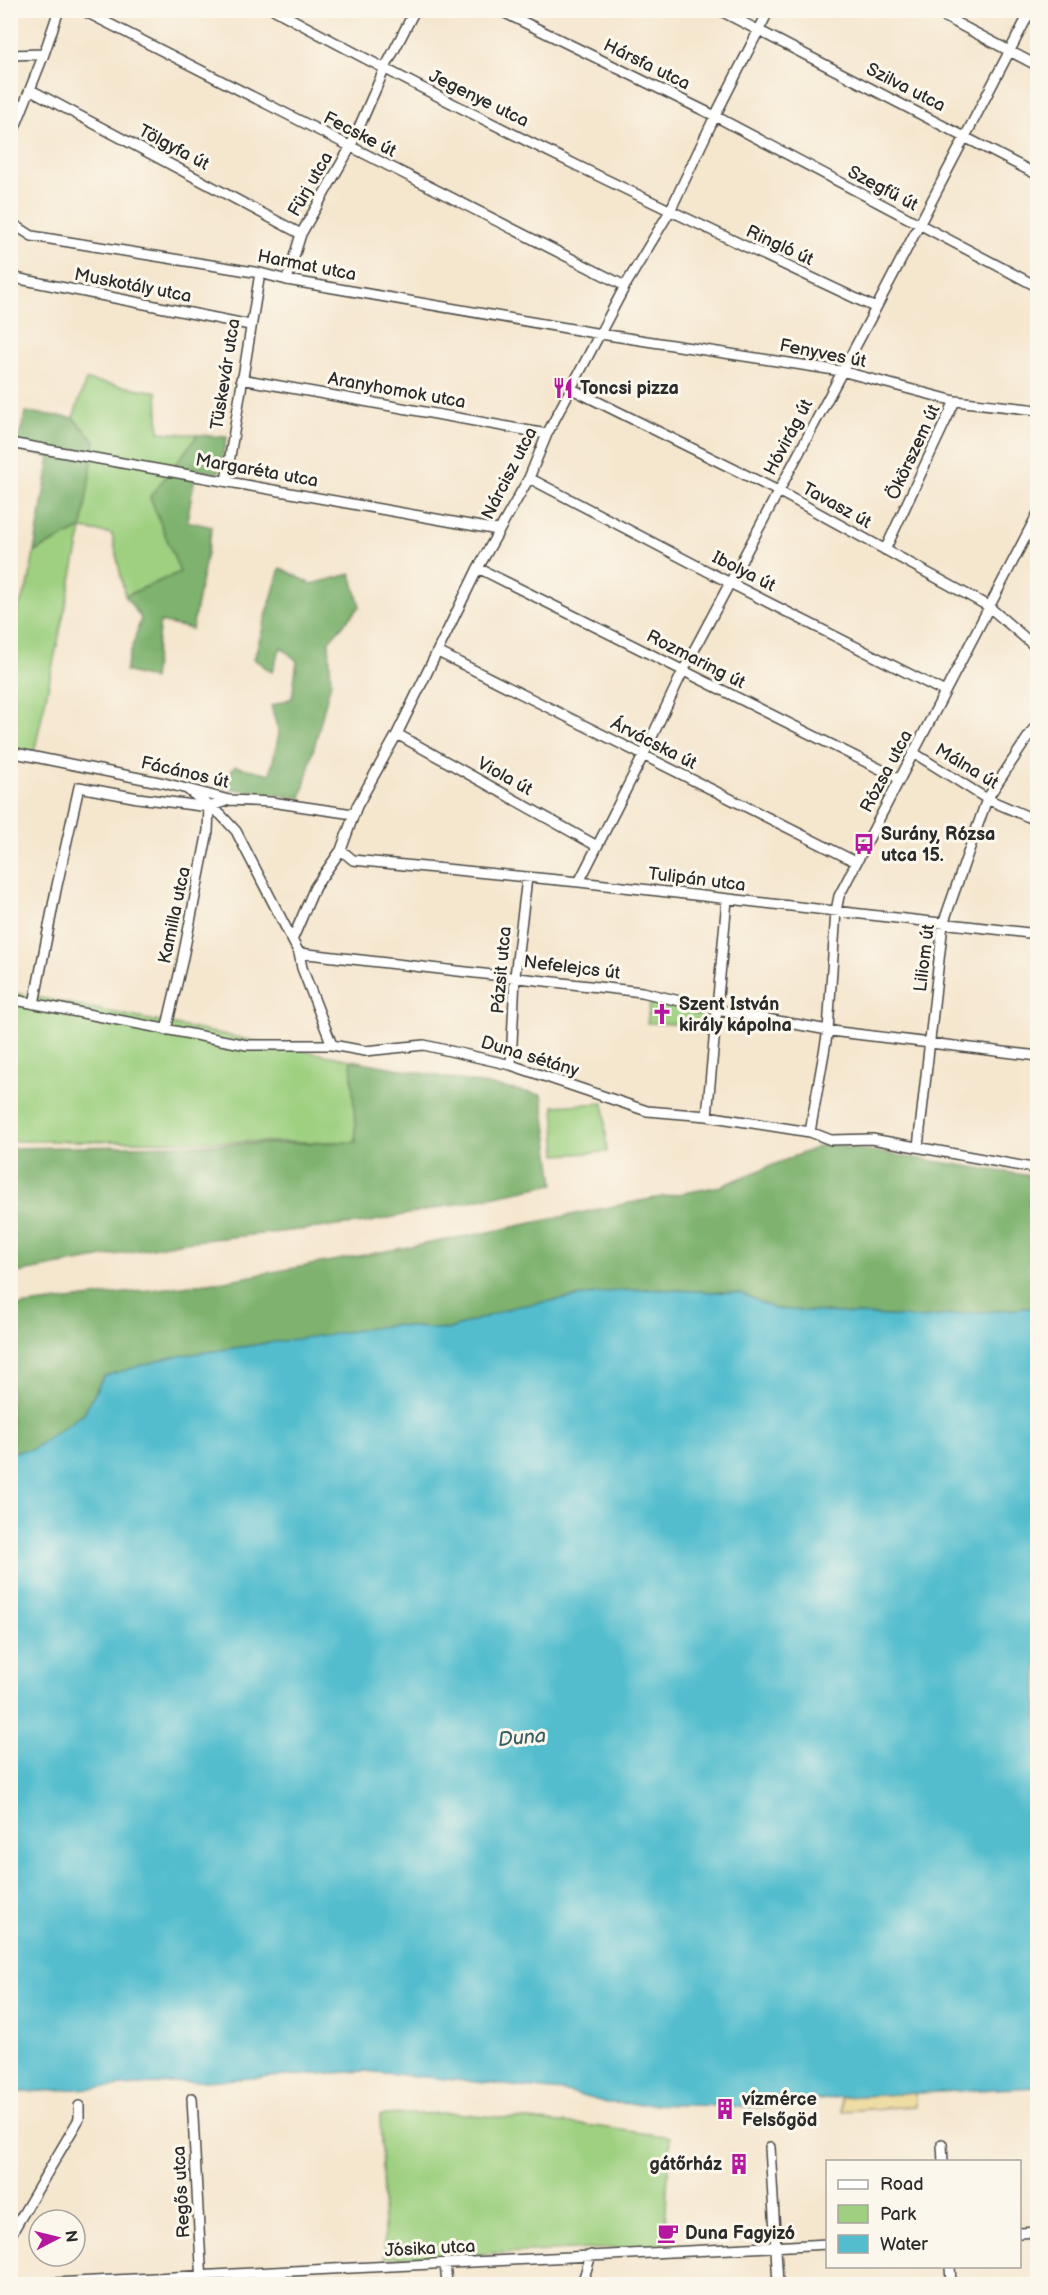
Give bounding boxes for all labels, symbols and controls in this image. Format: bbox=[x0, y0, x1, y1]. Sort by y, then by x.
street label: Hársfa utca bbox=[600, 35, 693, 94]
street label: Szilva utca bbox=[863, 59, 949, 116]
street label: Jegenye utca bbox=[426, 65, 532, 132]
street label: Fecske út bbox=[320, 107, 400, 162]
street label: Tölgyfa út bbox=[135, 120, 213, 175]
street label: Fürj utca bbox=[284, 148, 337, 220]
street label: Szegfű út bbox=[844, 161, 922, 216]
street label: Ringló út bbox=[743, 221, 817, 270]
street label: Harmat utca bbox=[256, 246, 358, 285]
street label: Muskotály utca bbox=[73, 264, 193, 307]
street label: Tüskevár utca bbox=[206, 317, 245, 431]
street label: Fenyves út bbox=[778, 335, 868, 372]
street label: Aranyhomok utca bbox=[326, 368, 467, 413]
restaurant icon: Toncsi pizza bbox=[551, 376, 575, 400]
place label: Toncsi pizza bbox=[580, 378, 679, 399]
street label: Hóvirág út bbox=[760, 395, 817, 479]
street label: Ökörszem út bbox=[881, 400, 945, 503]
street label: Nárcisz utca bbox=[477, 424, 542, 523]
street label: Margaréta utca bbox=[194, 449, 320, 492]
street label: Tavasz út bbox=[799, 478, 875, 533]
street label: Ibolya út bbox=[709, 547, 779, 596]
street label: Rozmaring út bbox=[643, 626, 749, 694]
street label: Árvácska út bbox=[607, 711, 702, 774]
street label: Rózsa utca bbox=[856, 726, 917, 816]
street label: Málna út bbox=[931, 739, 1003, 794]
street label: Fácános út bbox=[139, 752, 231, 793]
street label: Viola út bbox=[473, 753, 536, 800]
place label: Surány, Rózsa utca 15. bbox=[881, 824, 995, 866]
bus stop icon: Surány, Rózsa utca 15. bbox=[852, 832, 876, 856]
street label: Tulipán utca bbox=[647, 863, 747, 896]
street label: Kamilla utca bbox=[154, 865, 195, 965]
street label: Liliom út bbox=[910, 922, 939, 993]
street label: Pázsit utca bbox=[487, 925, 516, 1015]
street label: Nefelejcs út bbox=[522, 951, 622, 984]
place label: Szent István király kápolna bbox=[679, 994, 792, 1036]
church icon: Szent István király kápolna bbox=[650, 1002, 674, 1026]
street label: Duna sétány bbox=[478, 1032, 582, 1082]
water label: Duna bbox=[497, 1724, 547, 1752]
place label: vízmérce Felsőgöd bbox=[741, 2089, 817, 2131]
building icon: vízmérce Felsőgöd bbox=[713, 2097, 737, 2121]
street label: Regős utca bbox=[169, 2145, 194, 2239]
building icon: gátőrház bbox=[727, 2152, 751, 2176]
place label: gátőrház bbox=[649, 2154, 722, 2175]
legend bbox=[826, 2160, 1021, 2268]
text: Road bbox=[880, 2174, 924, 2195]
text: Park bbox=[880, 2204, 916, 2225]
north arrow bbox=[27, 2208, 87, 2268]
cafe icon: Duna Fagyizó bbox=[656, 2221, 680, 2245]
place label: Duna Fagyizó bbox=[685, 2223, 795, 2244]
text: N bbox=[60, 2229, 81, 2243]
text: Water bbox=[880, 2234, 928, 2255]
street label: Jósika utca bbox=[384, 2236, 476, 2261]

